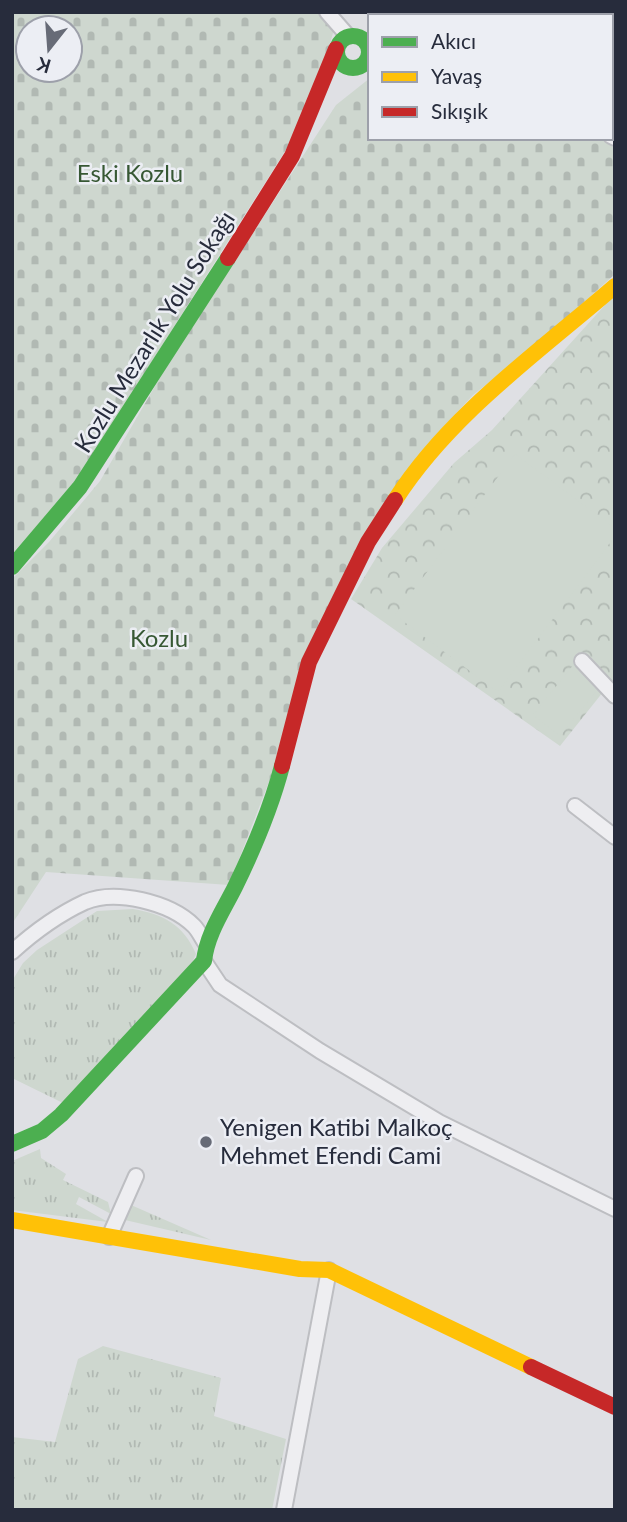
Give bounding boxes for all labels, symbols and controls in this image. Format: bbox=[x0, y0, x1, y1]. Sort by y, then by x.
north arrow bbox=[14, 14, 84, 84]
legend bbox=[368, 14, 613, 140]
text: Akıcı bbox=[431, 28, 476, 53]
text: K bbox=[33, 53, 53, 79]
text: Yavaş bbox=[431, 63, 482, 88]
text: Sıkışık bbox=[431, 98, 488, 123]
park label: Eski Kozlu bbox=[77, 158, 183, 187]
street label: Kozlu Mezarlık Yolu Sokağı bbox=[67, 205, 240, 457]
park label: Kozlu bbox=[130, 623, 188, 652]
place label: Yenigen Katibi Malkoç Mehmet Efendi Cami bbox=[220, 1112, 453, 1169]
marker: Yenigen Katibi Malkoç Mehmet Efendi Cami bbox=[198, 1134, 214, 1150]

